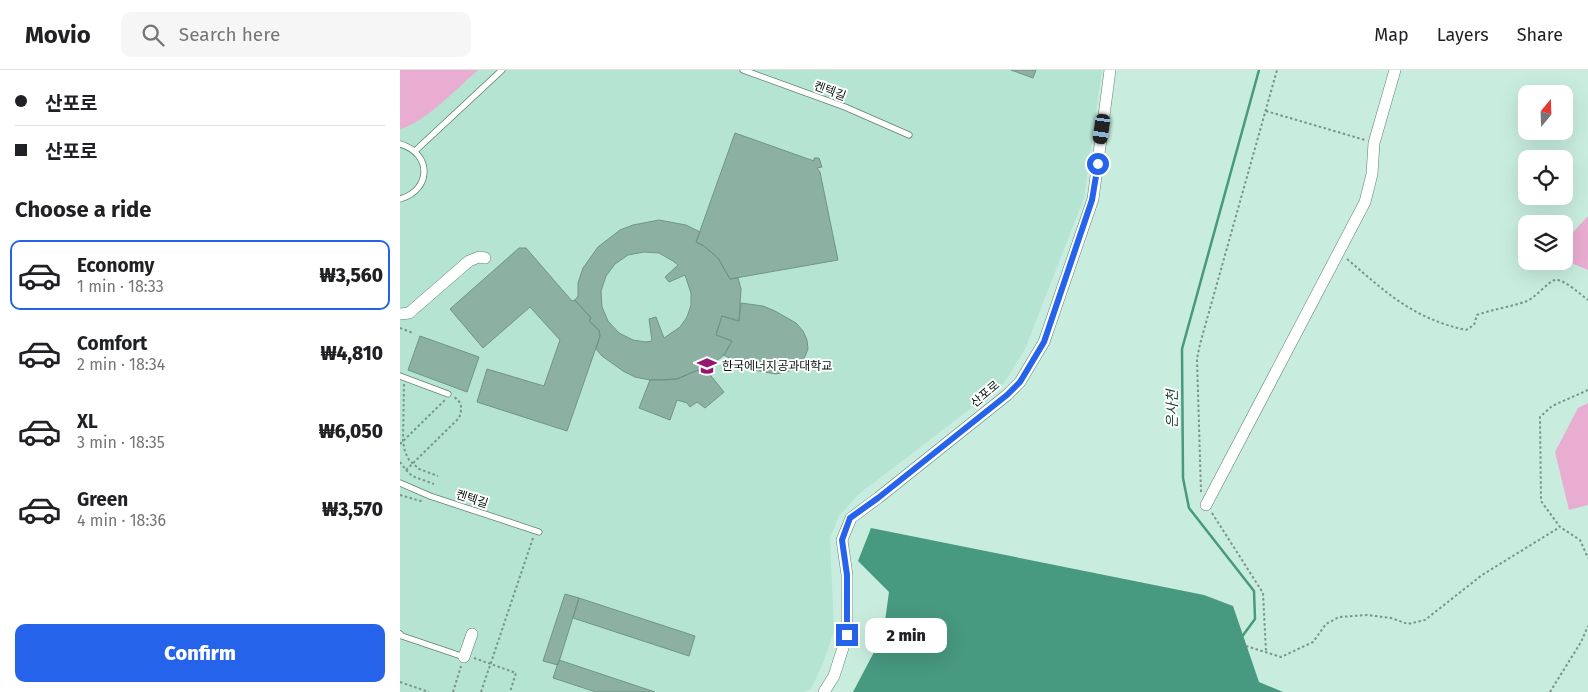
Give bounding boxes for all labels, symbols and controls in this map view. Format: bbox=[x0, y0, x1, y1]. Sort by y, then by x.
search box bbox=[121, 12, 471, 57]
text: Movio bbox=[25, 21, 91, 49]
icon: search bbox=[139, 21, 167, 49]
text: Search here bbox=[179, 23, 280, 46]
text: Map bbox=[1374, 24, 1409, 46]
text: Layers bbox=[1437, 24, 1489, 46]
text: Share bbox=[1517, 24, 1563, 46]
street label: 켄텍길 bbox=[812, 79, 848, 103]
north arrow bbox=[1518, 85, 1572, 140]
map controls bbox=[1518, 85, 1573, 270]
text: 산포로 bbox=[45, 92, 97, 115]
car bbox=[1092, 113, 1111, 145]
text: 산포로 bbox=[45, 140, 97, 163]
button: locate bbox=[1518, 150, 1573, 205]
route start bbox=[1087, 153, 1109, 175]
text: Choose a ride bbox=[15, 196, 151, 223]
button: layers bbox=[1518, 215, 1573, 270]
icon: car bbox=[17, 253, 62, 298]
text: Economy bbox=[77, 254, 154, 277]
text: ₩3,560 bbox=[319, 264, 383, 287]
text: 1 min · 18:33 bbox=[77, 277, 164, 296]
icon: car bbox=[17, 331, 62, 376]
text: Comfort bbox=[77, 332, 147, 355]
text: ₩4,810 bbox=[320, 342, 383, 365]
text: 2 min · 18:34 bbox=[77, 355, 165, 374]
school or university icon: 한국에너지공과대학교 bbox=[696, 355, 718, 377]
place label: 한국에너지공과대학교 bbox=[722, 359, 832, 373]
street label: 산포로 bbox=[968, 378, 1002, 410]
water label: 은사천 bbox=[1164, 389, 1181, 428]
icon: car bbox=[17, 409, 62, 454]
text: XL bbox=[77, 410, 98, 433]
text: ₩6,050 bbox=[319, 420, 383, 443]
text: 3 min · 18:35 bbox=[77, 433, 165, 452]
icon: car bbox=[17, 487, 62, 532]
street label: 켄텍길 bbox=[454, 487, 490, 511]
text: Green bbox=[77, 488, 128, 511]
text: ₩3,570 bbox=[322, 498, 383, 521]
text: 4 min · 18:36 bbox=[77, 511, 166, 530]
callout: 2 min bbox=[864, 618, 947, 652]
button: Confirm bbox=[15, 624, 385, 682]
route end bbox=[836, 624, 858, 646]
text: 2 min bbox=[886, 626, 926, 645]

